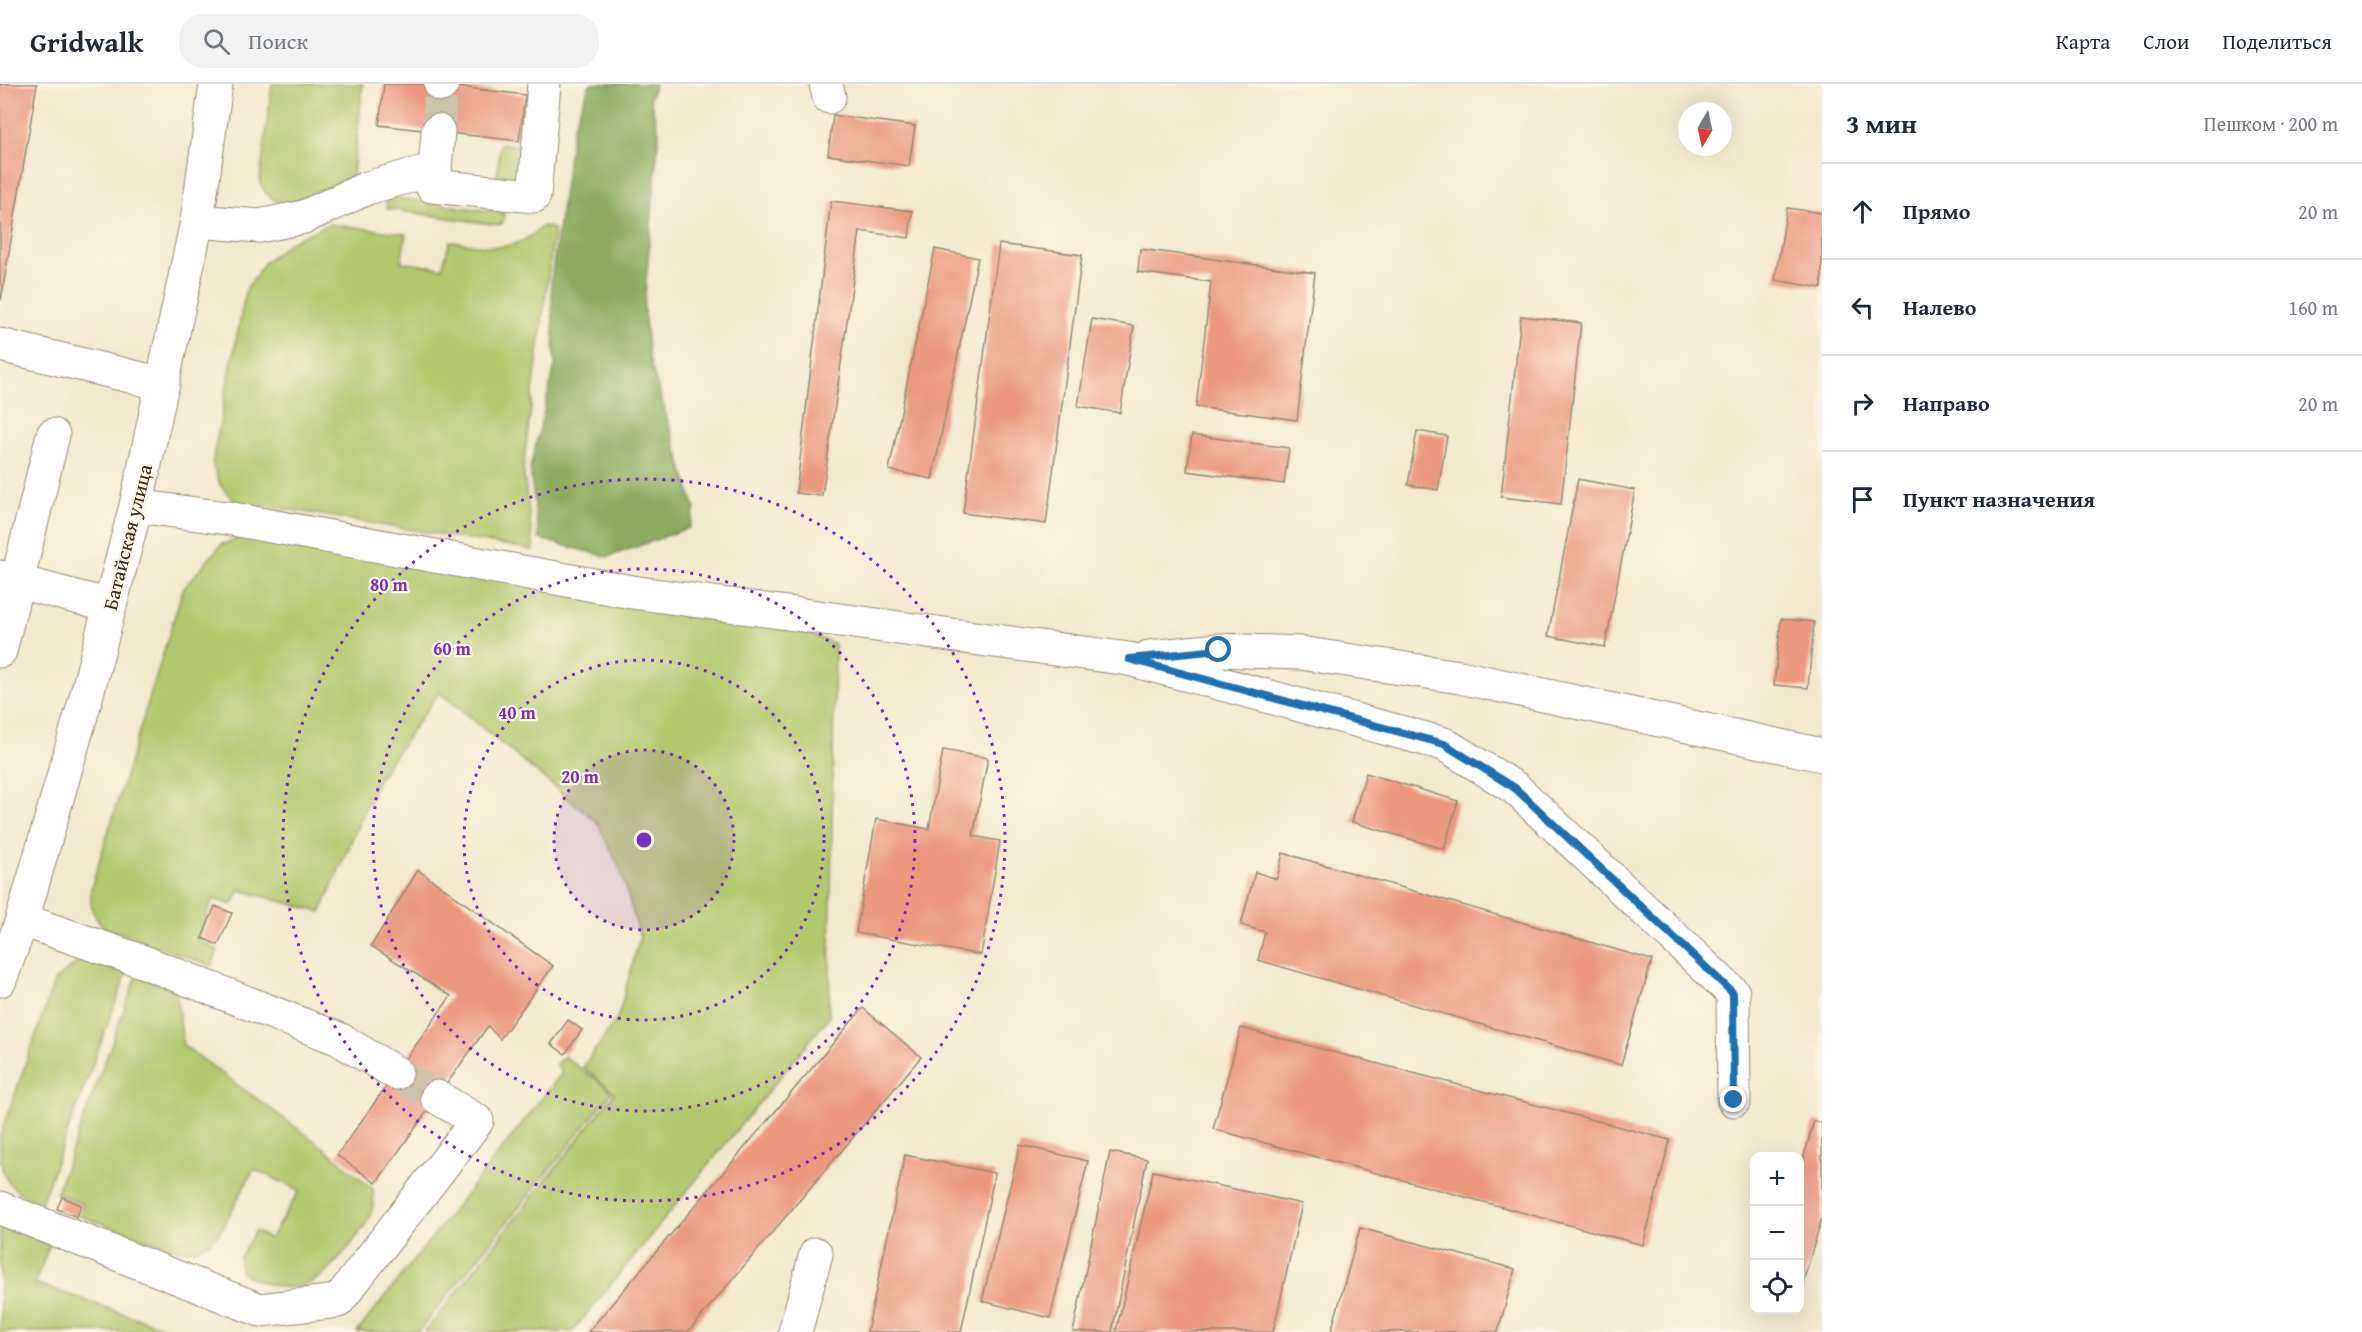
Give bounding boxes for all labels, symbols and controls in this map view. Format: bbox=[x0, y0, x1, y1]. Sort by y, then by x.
search box bbox=[179, 14, 599, 68]
text: Gridwalk bbox=[30, 21, 143, 62]
icon: search bbox=[200, 25, 233, 58]
text: Поиск bbox=[248, 25, 308, 57]
text: Карта bbox=[2056, 26, 2110, 57]
text: Слои bbox=[2143, 26, 2189, 57]
text: Поделиться bbox=[2222, 26, 2332, 57]
north arrow bbox=[1678, 102, 1732, 156]
text: 3 мин bbox=[1846, 104, 1917, 143]
text: Пешком · 200 m bbox=[2204, 109, 2338, 138]
icon: ahead bbox=[1846, 195, 1879, 228]
text: Прямо bbox=[1903, 195, 1970, 227]
text: 20 m bbox=[2298, 197, 2338, 226]
icon: left bbox=[1846, 291, 1879, 324]
text: Налево bbox=[1903, 291, 1976, 323]
text: 160 m bbox=[2288, 293, 2338, 322]
icon: right bbox=[1846, 387, 1879, 420]
text: Направо bbox=[1903, 387, 1990, 419]
text: 20 m bbox=[2298, 389, 2338, 418]
street label: Батайская улица bbox=[95, 461, 159, 613]
icon: arrive bbox=[1846, 483, 1879, 516]
text: Пункт назначения bbox=[1903, 483, 2095, 515]
text: 80 m bbox=[370, 571, 409, 598]
text: 60 m bbox=[433, 635, 472, 662]
route start bbox=[1205, 636, 1231, 662]
text: 40 m bbox=[498, 699, 537, 726]
text: 20 m bbox=[561, 763, 600, 790]
centre of rings bbox=[634, 830, 654, 850]
route end bbox=[1720, 1086, 1746, 1112]
map controls bbox=[1750, 1152, 1804, 1314]
button: + bbox=[1750, 1152, 1804, 1206]
button: − bbox=[1750, 1206, 1804, 1260]
button: locate bbox=[1750, 1260, 1804, 1314]

